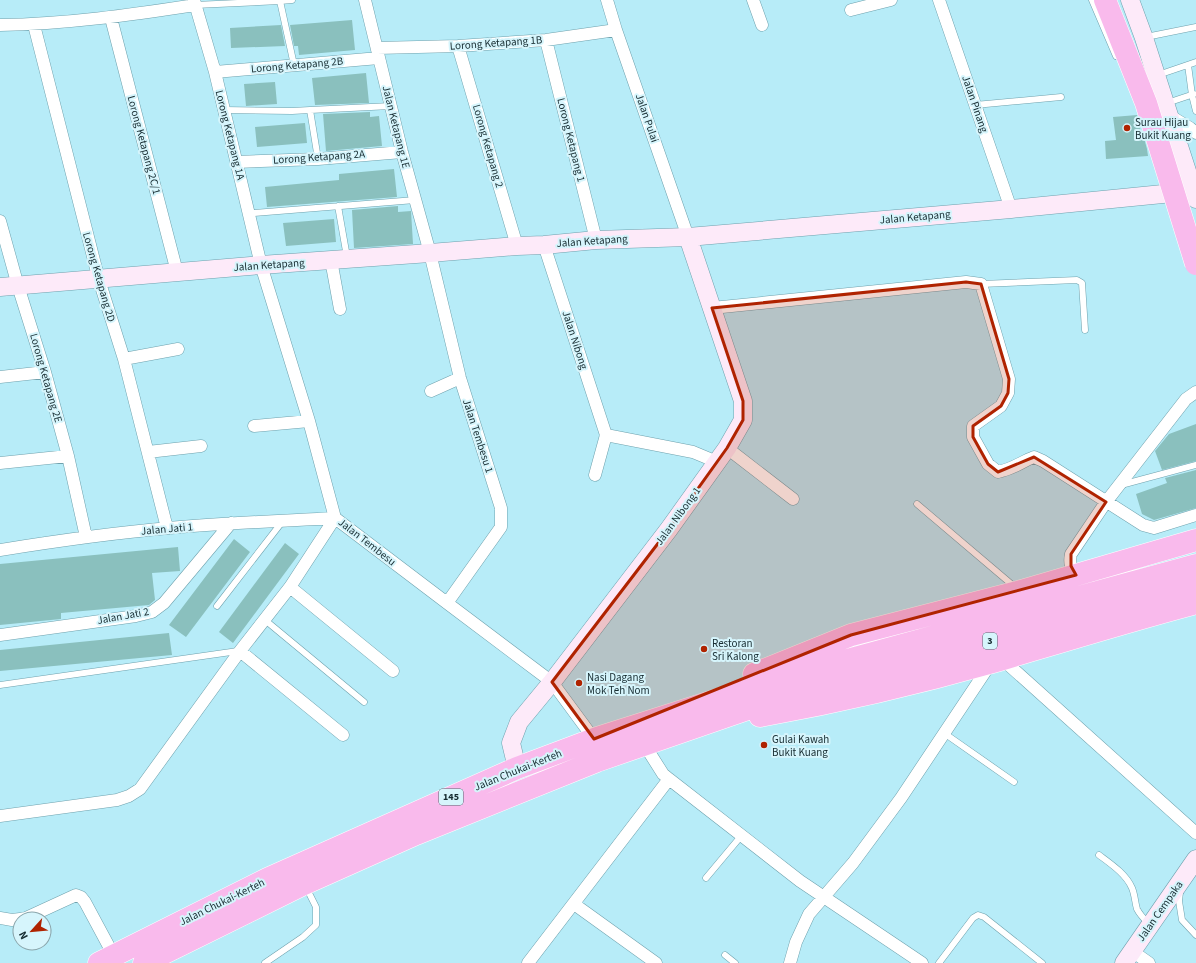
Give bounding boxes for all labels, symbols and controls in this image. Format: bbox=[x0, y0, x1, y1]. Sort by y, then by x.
street label: Lorong Ketapang 1B bbox=[449, 32, 543, 54]
street label: Lorong Ketapang 2B bbox=[250, 53, 344, 77]
street label: Jalan Pinang bbox=[958, 73, 992, 135]
street label: Jalan Ketapang 1E bbox=[378, 84, 414, 170]
street label: Lorong Ketapang 1A bbox=[212, 89, 248, 181]
street label: Jalan Pulai bbox=[632, 92, 662, 144]
street label: Lorong Ketapang 2C/1 bbox=[124, 94, 164, 196]
street label: Lorong Ketapang 1 bbox=[553, 96, 589, 184]
street label: Lorong Ketapang 2 bbox=[469, 103, 507, 189]
place label: Surau Hijau Bukit Kuang bbox=[1135, 115, 1191, 143]
marker: Surau Hijau Bukit Kuang bbox=[1122, 123, 1132, 133]
street label: Lorong Ketapang 2A bbox=[273, 146, 365, 168]
street label: Jalan Ketapang bbox=[879, 206, 952, 228]
street label: Lorong Ketapang 2D bbox=[79, 230, 119, 324]
street label: Jalan Ketapang bbox=[556, 231, 628, 251]
street label: Jalan Ketapang bbox=[233, 255, 305, 275]
street label: Jalan Nibong bbox=[558, 309, 592, 372]
street label: Lorong Ketapang 2E bbox=[26, 332, 66, 424]
street label: Jalan Tembesu 1 bbox=[459, 397, 497, 475]
street label: Jalan Nibong 1 bbox=[652, 484, 704, 548]
street label: Jalan Tembesu bbox=[335, 515, 399, 569]
street label: Jalan Jati 1 bbox=[140, 519, 194, 539]
street label: Jalan Jati 2 bbox=[96, 604, 150, 628]
road number: 3 bbox=[983, 633, 997, 649]
place label: Restoran Sri Kalong bbox=[712, 636, 759, 664]
marker: Restoran Sri Kalong bbox=[699, 644, 709, 654]
place label: Nasi Dagang Mok Teh Nom bbox=[587, 670, 650, 698]
marker: Nasi Dagang Mok Teh Nom bbox=[574, 678, 584, 688]
place label: Gulai Kawah Bukit Kuang bbox=[772, 732, 829, 760]
marker: Gulai Kawah Bukit Kuang bbox=[759, 740, 769, 750]
street label: Jalan Chukai-Kerteh bbox=[472, 746, 564, 794]
road number: 145 bbox=[439, 789, 463, 805]
street label: Jalan Chukai-Kerteh bbox=[177, 875, 267, 929]
street label: Jalan Cempaka bbox=[1134, 878, 1186, 944]
north arrow bbox=[12, 911, 52, 951]
text: N bbox=[15, 929, 32, 942]

